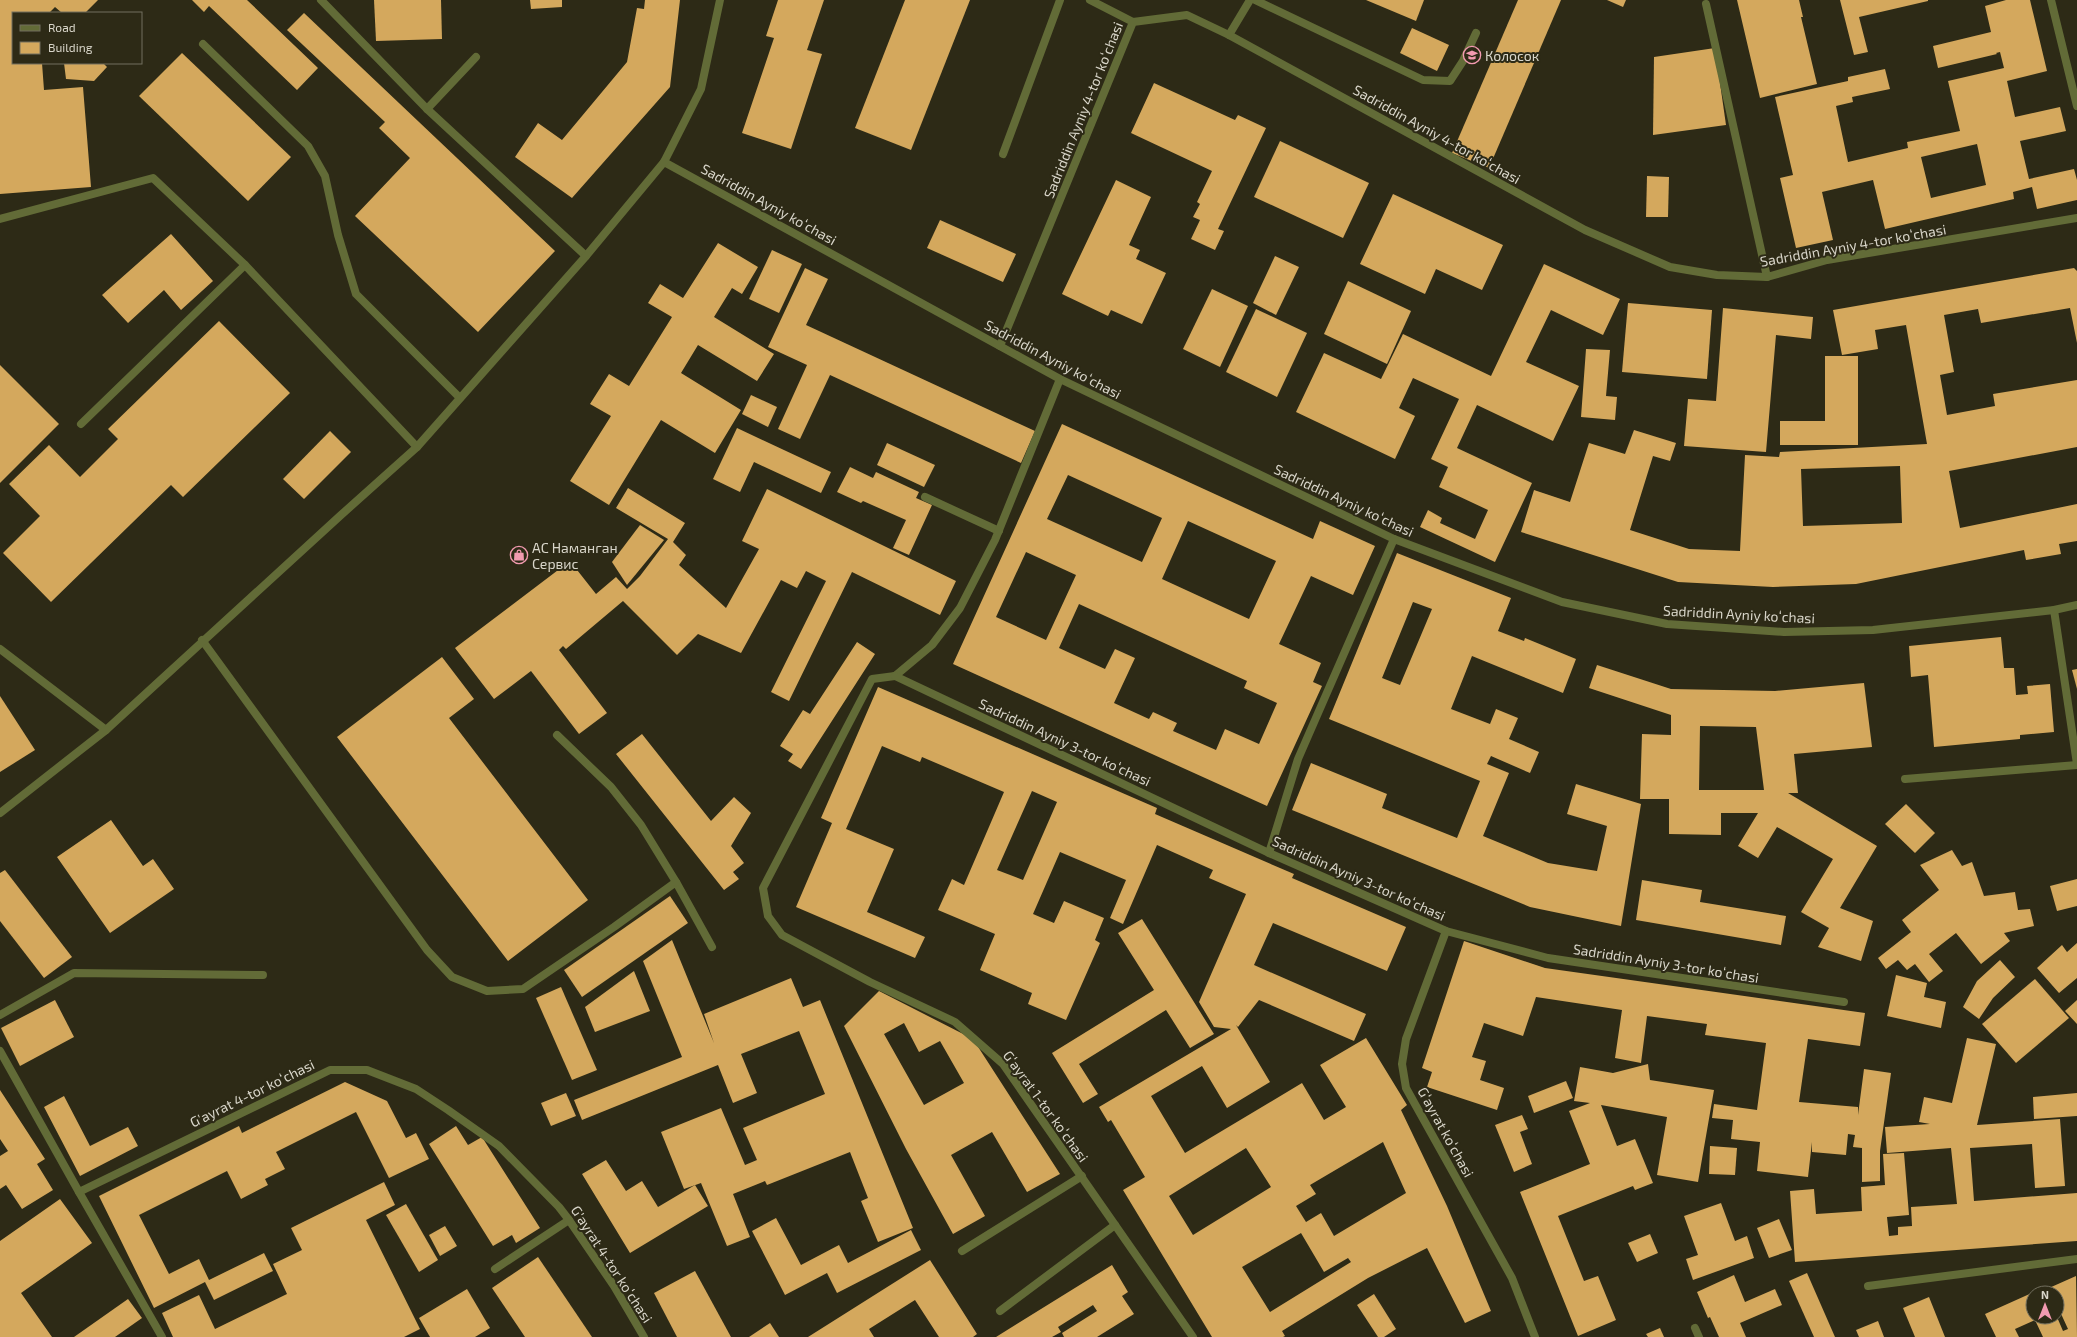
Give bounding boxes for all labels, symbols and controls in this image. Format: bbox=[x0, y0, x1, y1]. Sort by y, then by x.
legend bbox=[12, 12, 142, 64]
street label: Sadriddin Ayniy 4-tor koʻchasi bbox=[1040, 19, 1126, 201]
text: Road bbox=[48, 20, 76, 34]
text: Building bbox=[48, 40, 93, 54]
school or university icon: Колосок bbox=[1462, 45, 1482, 65]
place label: Колосок bbox=[1485, 47, 1540, 64]
street label: Sadriddin Ayniy 4-tor koʻchasi bbox=[1350, 81, 1524, 187]
street label: Sadriddin Ayniy koʻchasi bbox=[698, 160, 840, 248]
street label: Sadriddin Ayniy 4-tor koʻchasi bbox=[1759, 220, 1947, 270]
street label: Sadriddin Ayniy koʻchasi bbox=[982, 316, 1124, 402]
street label: Sadriddin Ayniy koʻchasi bbox=[1271, 460, 1417, 540]
place label: АС Наманган Сервис bbox=[532, 539, 618, 572]
shop icon: АС Наманган Сервис bbox=[509, 545, 529, 565]
street label: Sadriddin Ayniy koʻchasi bbox=[1663, 602, 1815, 626]
street label: Sadriddin Ayniy 3-tor koʻchasi bbox=[976, 695, 1154, 789]
street label: Sadriddin Ayniy 3-tor koʻchasi bbox=[1270, 832, 1448, 924]
street label: Sadriddin Ayniy 3-tor koʻchasi bbox=[1572, 940, 1760, 986]
street label: Gʻayrat 1-tor koʻchasi bbox=[1000, 1047, 1092, 1165]
street label: G'ayrat 4-tor koʻchasi bbox=[187, 1055, 317, 1131]
street label: Gʻayrat koʻchasi bbox=[1414, 1084, 1478, 1180]
street label: G'ayrat 4-tor koʻchasi bbox=[568, 1202, 656, 1326]
north arrow bbox=[2025, 1285, 2065, 1325]
text: N bbox=[2041, 1288, 2049, 1301]

